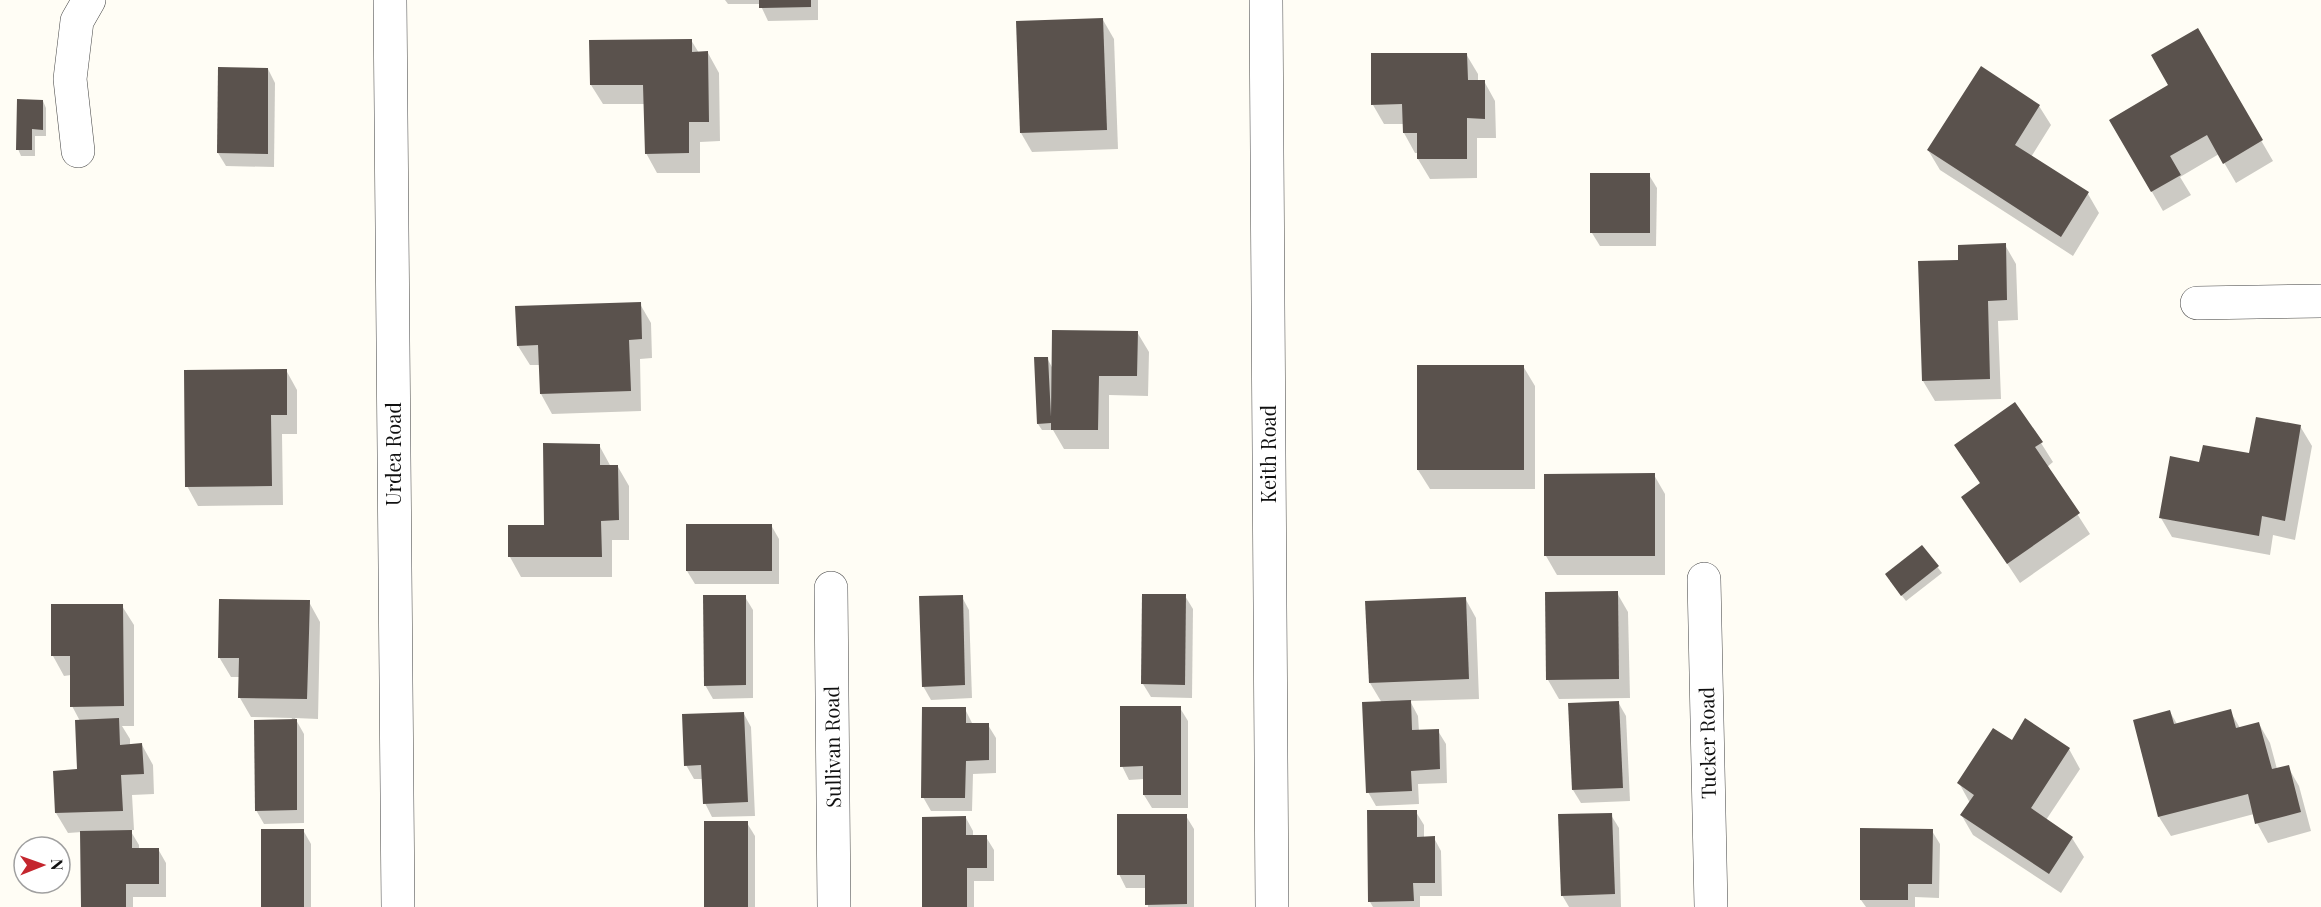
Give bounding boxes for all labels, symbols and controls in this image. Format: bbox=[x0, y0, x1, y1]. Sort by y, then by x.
street label: Urdea Road bbox=[379, 402, 406, 506]
street label: Keith Road bbox=[1254, 404, 1281, 503]
street label: Sullivan Road bbox=[817, 686, 846, 808]
street label: Tucker Road bbox=[1692, 686, 1721, 799]
north arrow bbox=[12, 835, 72, 895]
text: N bbox=[47, 859, 68, 871]

